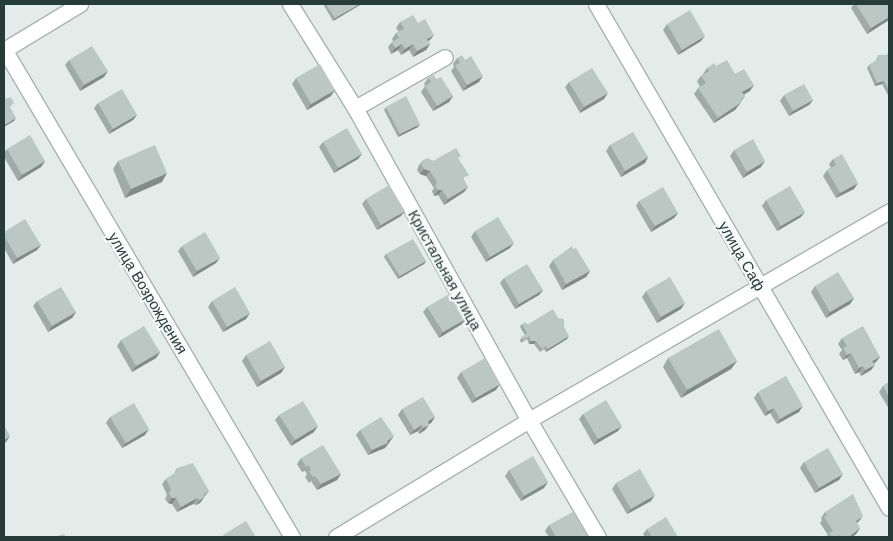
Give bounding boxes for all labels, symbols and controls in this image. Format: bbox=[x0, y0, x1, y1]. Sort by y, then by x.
street label: Кристальная улица bbox=[404, 207, 486, 333]
street label: улица Саф bbox=[715, 218, 769, 294]
street label: улица Возрождения bbox=[105, 229, 191, 357]

